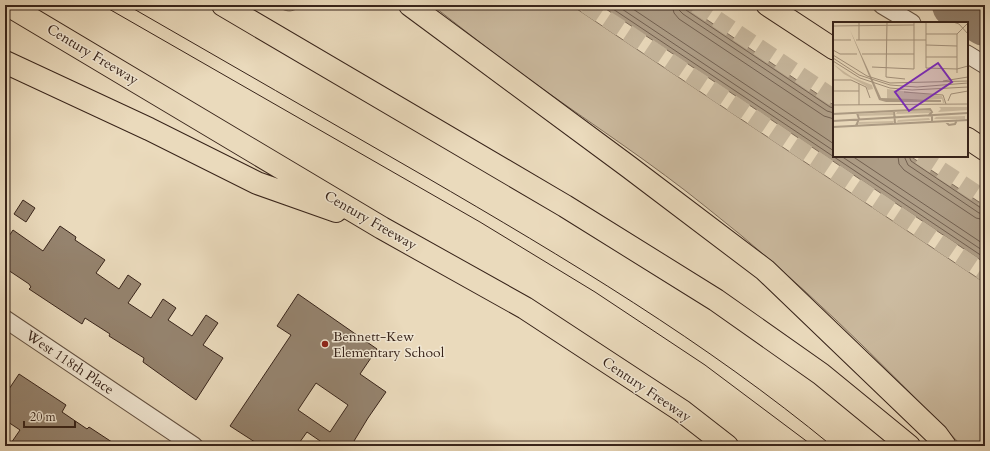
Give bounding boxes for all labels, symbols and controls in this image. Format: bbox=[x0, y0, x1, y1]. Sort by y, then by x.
street label: Century Freeway bbox=[43, 20, 143, 90]
inset map bbox=[833, 22, 968, 157]
street label: Century Freeway bbox=[321, 186, 421, 255]
street label: West 118th Place bbox=[21, 325, 118, 399]
place label: Bennett-Kew Elementary School bbox=[333, 327, 445, 362]
marker: Bennett-Kew Elementary School bbox=[320, 339, 330, 349]
street label: Century Freeway bbox=[598, 352, 696, 427]
scale bar bbox=[24, 403, 75, 429]
text: 20 m bbox=[30, 409, 57, 425]

